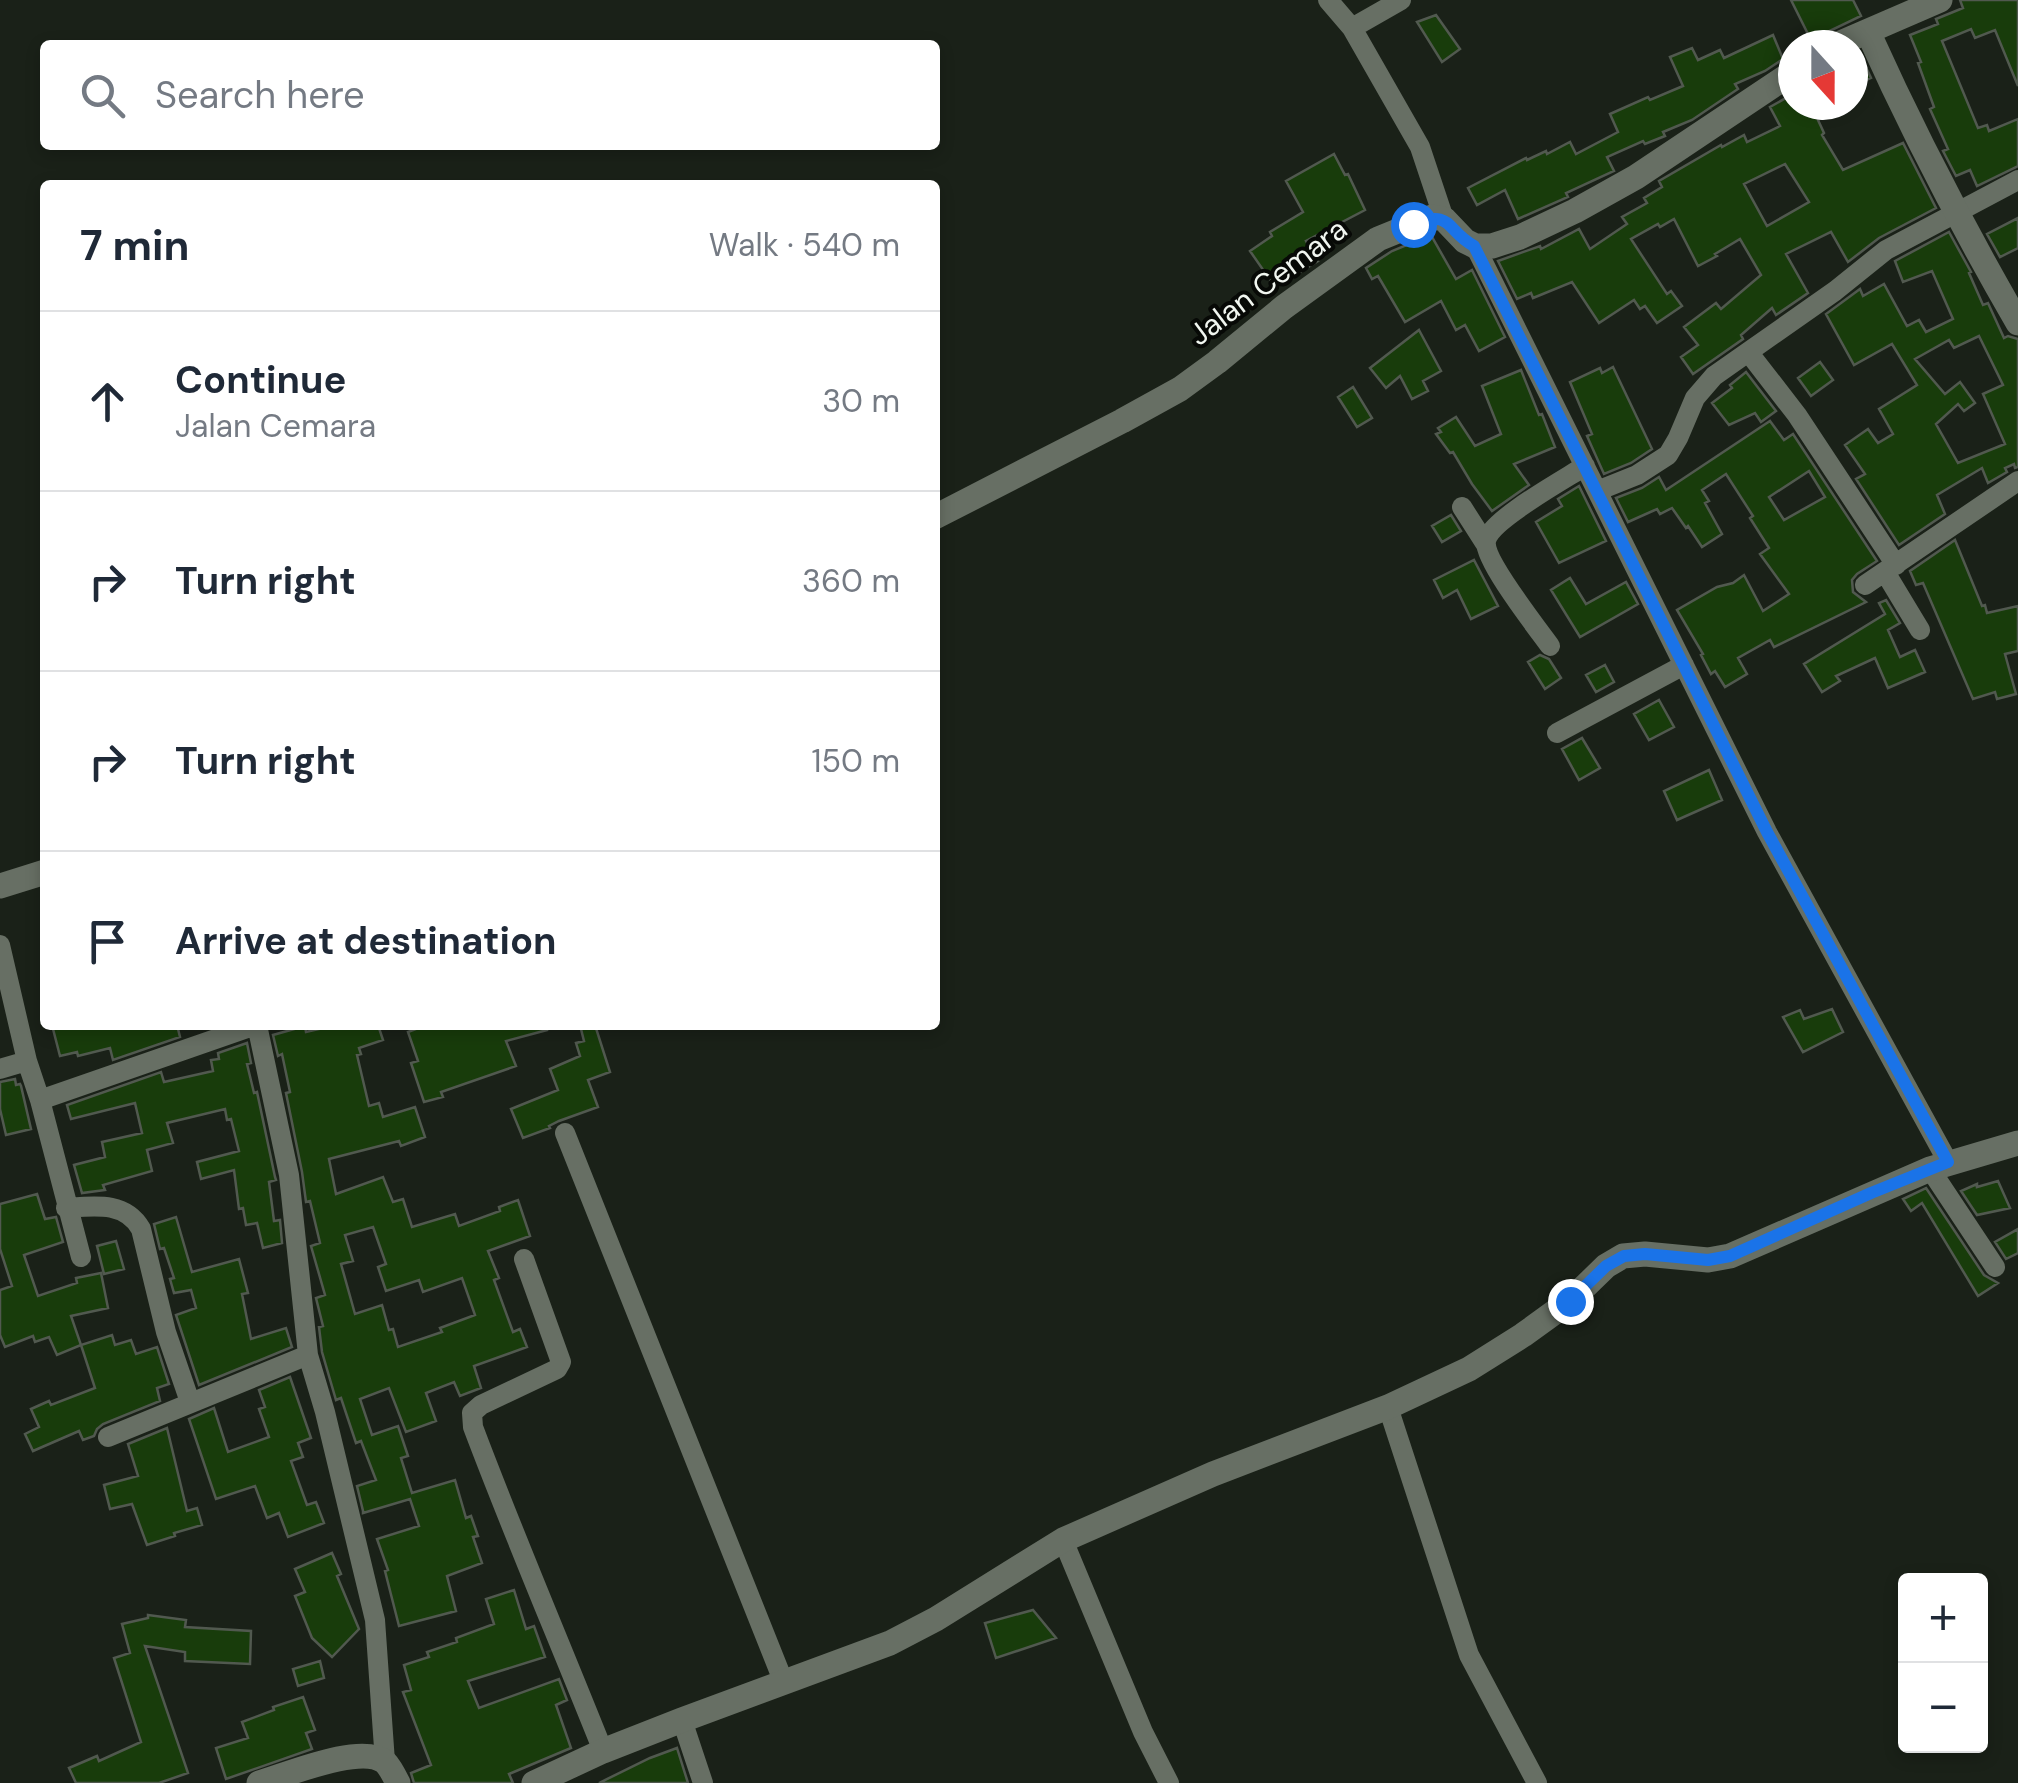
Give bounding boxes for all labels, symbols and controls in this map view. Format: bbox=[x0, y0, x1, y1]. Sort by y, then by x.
north arrow bbox=[1778, 30, 1868, 120]
search box bbox=[40, 40, 940, 150]
icon: search bbox=[75, 68, 130, 123]
text: Search here bbox=[155, 70, 365, 120]
route start bbox=[1391, 202, 1437, 248]
street label: Jalan Cemara bbox=[1181, 209, 1355, 354]
text: 7 min bbox=[80, 218, 189, 273]
text: Walk · 540 m bbox=[709, 224, 900, 266]
text: Continue bbox=[175, 355, 346, 405]
icon: ahead bbox=[80, 374, 135, 429]
text: 30 m bbox=[822, 380, 900, 422]
text: Jalan Cemara bbox=[175, 405, 376, 447]
icon: right bbox=[80, 554, 135, 609]
text: Turn right bbox=[175, 556, 356, 606]
text: 360 m bbox=[802, 560, 900, 602]
icon: right bbox=[80, 734, 135, 789]
text: Turn right bbox=[175, 736, 356, 786]
text: 150 m bbox=[812, 740, 900, 782]
icon: arrive bbox=[80, 914, 135, 969]
text: Arrive at destination bbox=[175, 916, 557, 966]
route end bbox=[1548, 1279, 1594, 1325]
map controls bbox=[1898, 1573, 1988, 1753]
button: + bbox=[1898, 1573, 1988, 1663]
button: − bbox=[1898, 1663, 1988, 1753]

